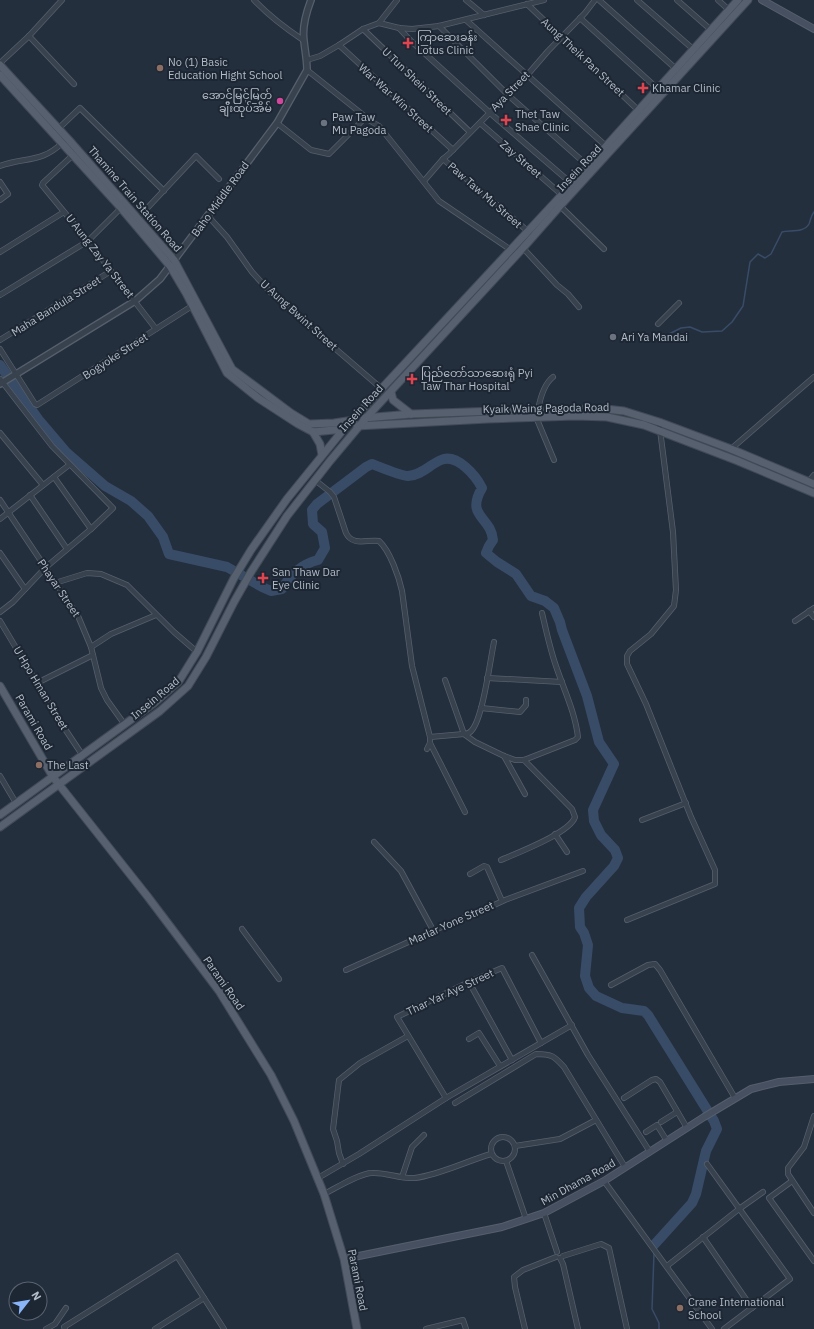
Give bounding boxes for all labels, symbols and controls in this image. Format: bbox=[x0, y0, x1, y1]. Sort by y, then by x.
street label: Aung Theik Pan Street bbox=[538, 15, 628, 99]
place label: ကြာဆေးခန်း Lotus Clinic bbox=[417, 30, 478, 57]
marker: ကြာဆေးခန်း Lotus Clinic bbox=[402, 37, 414, 49]
street label: U Tun Shein Street bbox=[379, 44, 455, 118]
place label: No (1) Basic Education Hight School bbox=[168, 55, 282, 82]
street label: War War Win Street bbox=[356, 61, 436, 135]
marker: No (1) Basic Education Hight School bbox=[155, 63, 165, 73]
street label: Aya Street bbox=[487, 68, 533, 114]
place label: Khamar Clinic bbox=[652, 81, 721, 95]
marker: Khamar Clinic bbox=[637, 82, 649, 94]
place label: အောင်မြင့်မြတ် ချီးထုပ်အိမ် bbox=[202, 88, 272, 117]
marker: အောင်မြင့်မြတ် ချီးထုပ်အိမ် bbox=[275, 96, 285, 106]
place label: Thet Taw Shae Clinic bbox=[515, 107, 570, 134]
place label: Paw Taw Mu Pagoda bbox=[332, 110, 386, 137]
marker: Thet Taw Shae Clinic bbox=[500, 114, 512, 126]
marker: Paw Taw Mu Pagoda bbox=[319, 118, 329, 128]
street label: Zay Street bbox=[497, 137, 545, 181]
street label: Insein Road bbox=[554, 142, 604, 194]
street label: Thamine Train Station Road bbox=[85, 143, 185, 255]
street label: Baho Middle Road bbox=[188, 159, 252, 239]
street label: Paw Taw Mu Street bbox=[445, 159, 525, 231]
street label: U Aung Zay Ya Street bbox=[63, 211, 137, 301]
street label: Maha Bandula Street bbox=[9, 273, 104, 339]
street label: U Aung Bwint Street bbox=[257, 277, 341, 353]
street label: Bogyoke Street bbox=[80, 330, 150, 382]
place label: Ari Ya Mandai bbox=[621, 330, 688, 344]
marker: Ari Ya Mandai bbox=[608, 332, 618, 342]
place label: ပြည်တော်သာဆေးရုံ Pyi Taw Thar Hospital bbox=[421, 366, 533, 393]
marker: ပြည်တော်သာဆေးရုံ Pyi Taw Thar Hospital bbox=[406, 373, 418, 385]
street label: Insein Road bbox=[336, 381, 386, 435]
street label: Kyaik Waing Pagoda Road bbox=[483, 400, 609, 416]
street label: Phayar Street bbox=[35, 556, 84, 620]
place label: San Thaw Dar Eye Clinic bbox=[272, 565, 340, 592]
marker: San Thaw Dar Eye Clinic bbox=[257, 572, 269, 584]
street label: U Hpo Hman Street bbox=[10, 644, 72, 733]
street label: Insein Road bbox=[128, 674, 182, 722]
street label: Parami Road bbox=[12, 691, 56, 753]
place label: The Last bbox=[47, 758, 89, 772]
marker: The Last bbox=[34, 760, 44, 770]
street label: Marlar Yone Street bbox=[406, 898, 496, 948]
street label: Parami Road bbox=[200, 953, 248, 1013]
street label: Thar Yar Aye Street bbox=[404, 966, 496, 1018]
street label: Min Dhama Road bbox=[538, 1156, 618, 1208]
street label: Parami Road bbox=[345, 1248, 371, 1312]
north arrow bbox=[8, 1281, 48, 1321]
text: N bbox=[29, 1289, 45, 1303]
place label: Crane International School bbox=[688, 1295, 784, 1322]
marker: Crane International School bbox=[675, 1303, 685, 1313]

